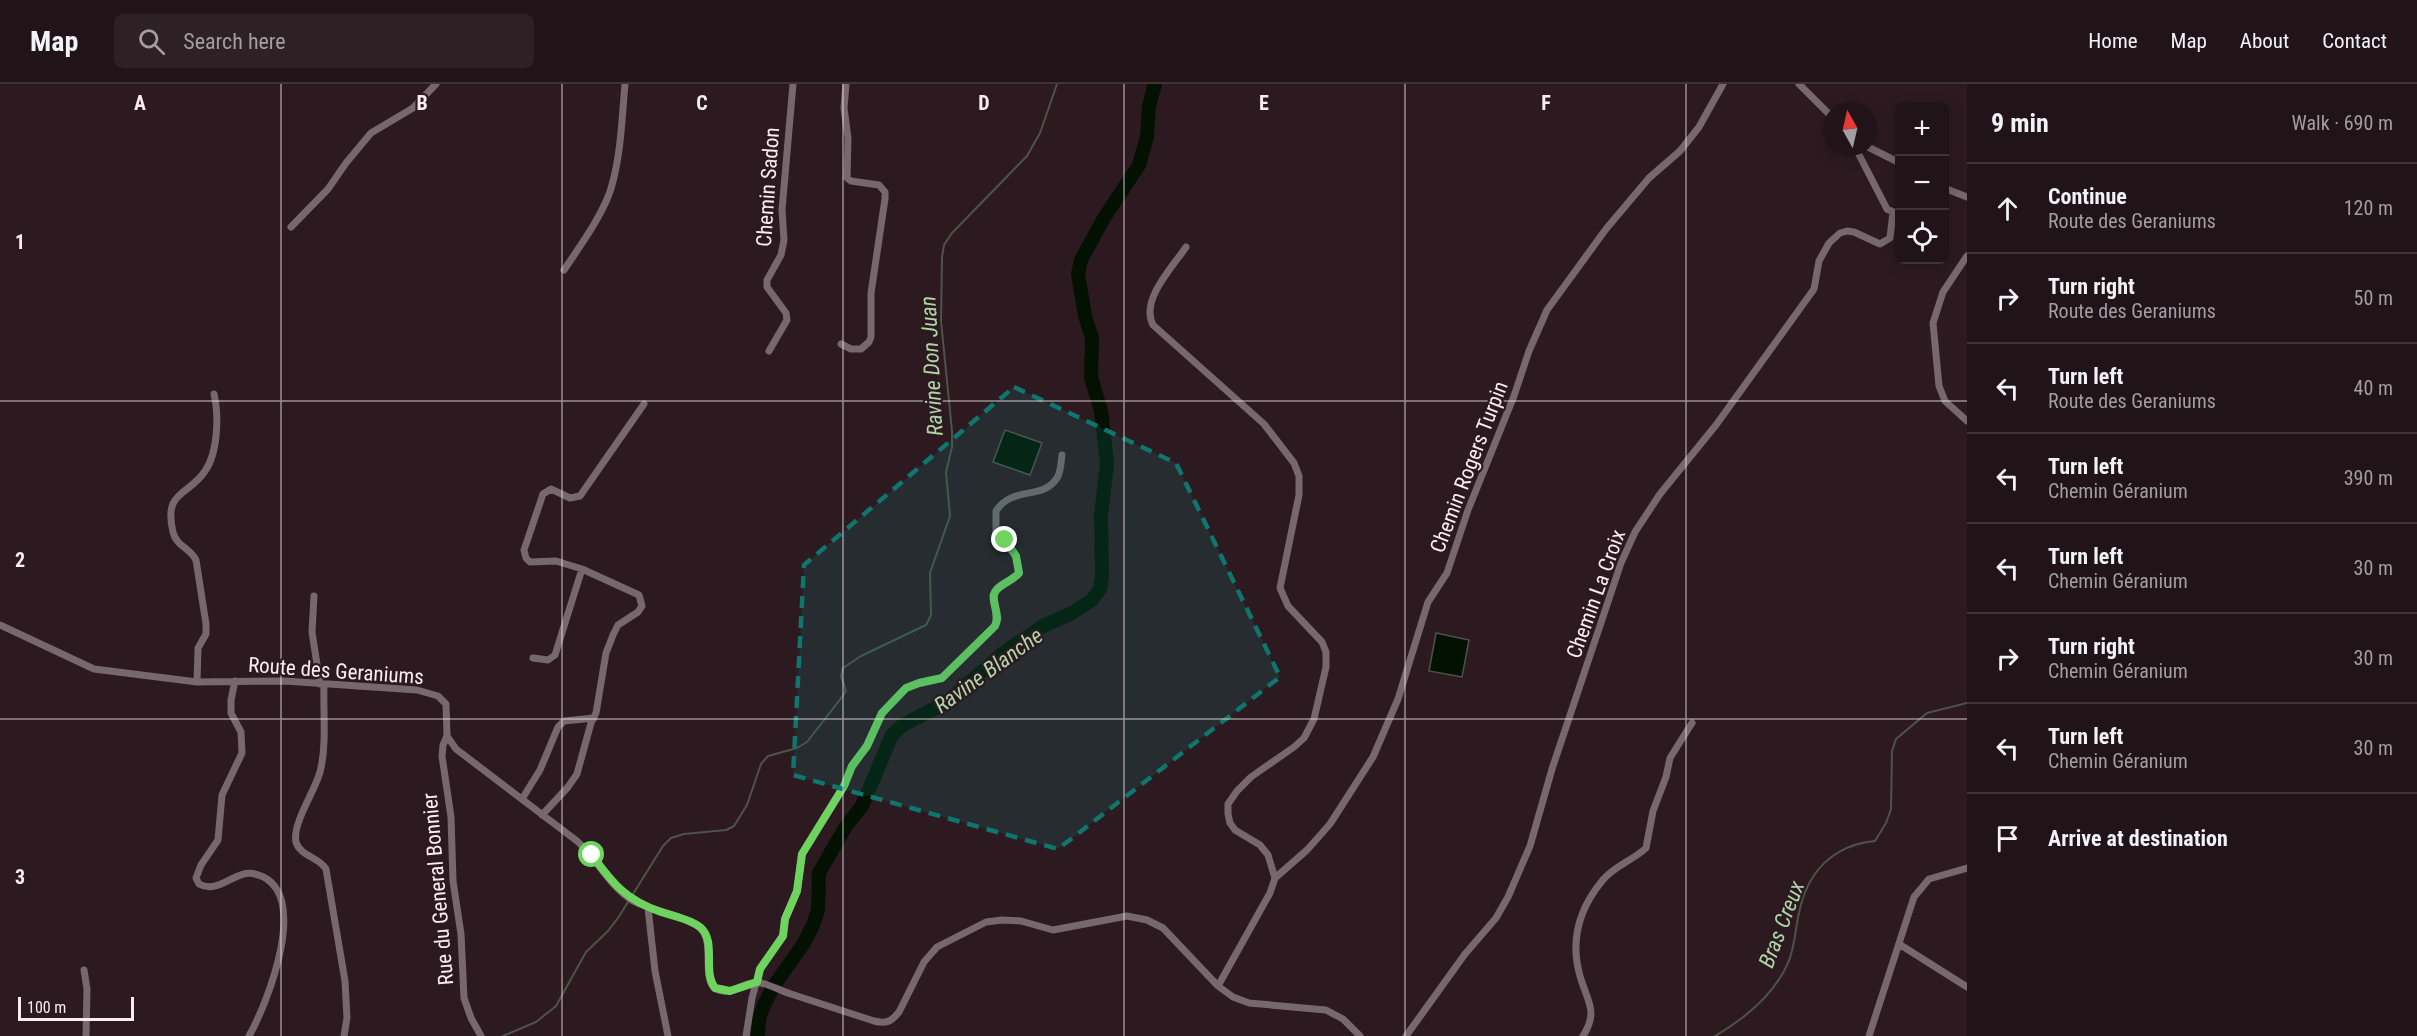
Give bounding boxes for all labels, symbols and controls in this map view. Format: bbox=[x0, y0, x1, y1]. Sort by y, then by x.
search box bbox=[114, 14, 534, 68]
text: Map bbox=[30, 25, 78, 58]
icon: search bbox=[135, 25, 168, 58]
text: Search here bbox=[183, 29, 286, 54]
text: Home bbox=[2088, 29, 2138, 53]
text: Map bbox=[2171, 29, 2207, 53]
text: About bbox=[2240, 29, 2289, 53]
text: Contact bbox=[2322, 29, 2387, 53]
text: A bbox=[134, 91, 146, 115]
text: B bbox=[416, 91, 428, 115]
text: C bbox=[696, 91, 708, 115]
text: D bbox=[978, 91, 990, 115]
text: E bbox=[1259, 91, 1269, 115]
text: F bbox=[1541, 91, 1551, 115]
north arrow bbox=[1823, 102, 1877, 156]
map controls bbox=[1895, 102, 1949, 264]
button: + bbox=[1895, 102, 1949, 156]
text: 9 min bbox=[1991, 108, 2049, 138]
text: Walk · 690 m bbox=[2292, 111, 2393, 135]
street label: Chemin Sadon bbox=[752, 127, 784, 247]
button: − bbox=[1895, 156, 1949, 210]
text: Continue bbox=[2048, 184, 2127, 209]
icon: ahead bbox=[1991, 192, 2024, 225]
text: 120 m bbox=[2344, 196, 2393, 220]
text: Route des Geraniums bbox=[2048, 209, 2216, 233]
button: locate bbox=[1895, 210, 1949, 264]
text: 1 bbox=[15, 230, 25, 254]
text: Turn right bbox=[2048, 274, 2135, 299]
icon: right bbox=[1991, 282, 2024, 315]
text: 50 m bbox=[2354, 286, 2393, 310]
water label: Ravine Don Juan bbox=[915, 295, 948, 437]
text: Route des Geraniums bbox=[2048, 299, 2216, 323]
text: Turn left bbox=[2048, 364, 2123, 389]
icon: left bbox=[1991, 372, 2024, 405]
text: 40 m bbox=[2354, 376, 2393, 400]
street label: Chemin Rogers Turpin bbox=[1425, 378, 1513, 556]
text: Route des Geraniums bbox=[2048, 389, 2216, 413]
text: Turn left bbox=[2048, 454, 2123, 479]
icon: left bbox=[1991, 462, 2024, 495]
text: 390 m bbox=[2344, 466, 2393, 490]
text: Chemin Géranium bbox=[2048, 479, 2188, 503]
route end bbox=[991, 526, 1017, 552]
street label: Chemin La Croix bbox=[1562, 526, 1630, 662]
text: Turn left bbox=[2048, 544, 2123, 569]
text: 2 bbox=[15, 548, 25, 572]
icon: left bbox=[1991, 552, 2024, 585]
text: 30 m bbox=[2354, 556, 2393, 580]
text: Chemin Géranium bbox=[2048, 569, 2188, 593]
water label: Ravine Blanche bbox=[929, 623, 1047, 718]
text: Turn right bbox=[2048, 634, 2135, 659]
icon: right bbox=[1991, 642, 2024, 675]
text: 30 m bbox=[2354, 646, 2393, 670]
street label: Route des Geraniums bbox=[247, 653, 425, 689]
text: Chemin Géranium bbox=[2048, 659, 2188, 683]
text: Turn left bbox=[2048, 724, 2123, 749]
icon: left bbox=[1991, 732, 2024, 765]
text: 30 m bbox=[2354, 736, 2393, 760]
text: Chemin Géranium bbox=[2048, 749, 2188, 773]
street label: Rue du General Bonnier bbox=[418, 792, 458, 986]
icon: arrive bbox=[1991, 822, 2024, 855]
text: Arrive at destination bbox=[2048, 826, 2228, 851]
route start bbox=[578, 841, 604, 867]
text: 3 bbox=[15, 865, 25, 889]
water label: Bras Creux bbox=[1754, 877, 1810, 971]
scale bar bbox=[18, 994, 134, 1022]
text: 100 m bbox=[27, 998, 66, 1017]

